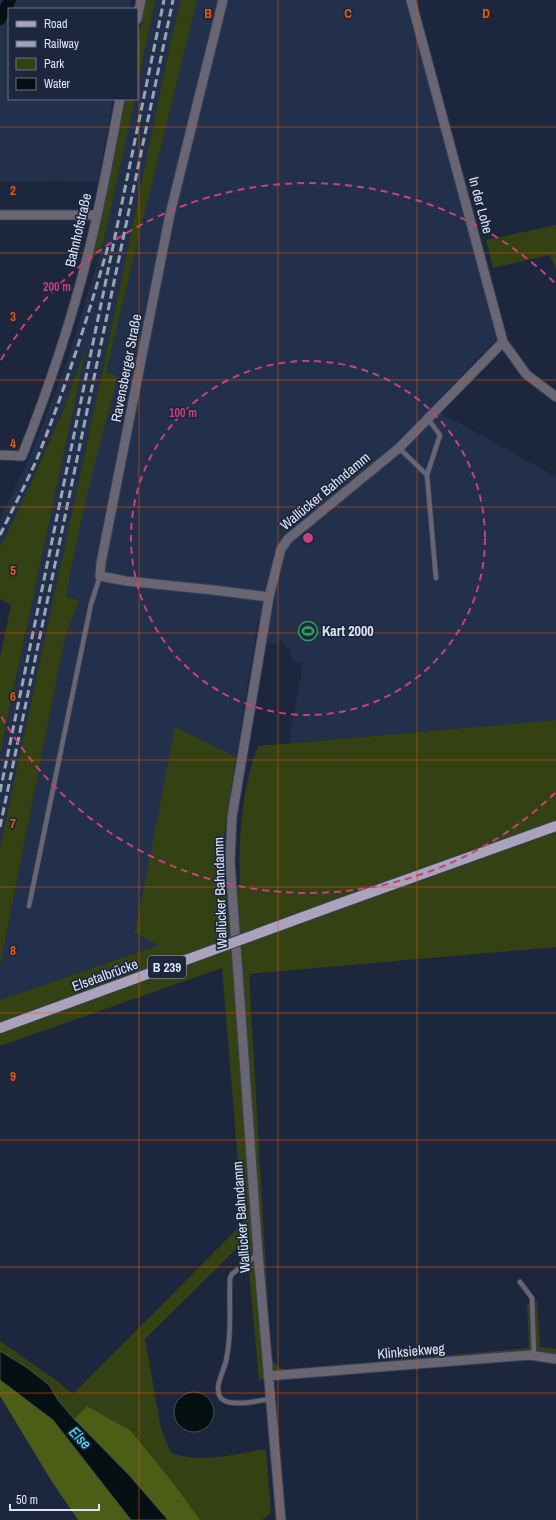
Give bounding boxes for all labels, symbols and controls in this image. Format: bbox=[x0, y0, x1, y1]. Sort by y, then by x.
text: B bbox=[204, 5, 212, 22]
text: C bbox=[344, 5, 352, 22]
text: D bbox=[482, 5, 490, 22]
legend bbox=[8, 8, 138, 100]
text: Road bbox=[44, 16, 68, 32]
text: Railway bbox=[44, 36, 79, 52]
text: Park bbox=[44, 56, 64, 72]
text: Water bbox=[44, 76, 71, 92]
street label: In der Lohe bbox=[465, 175, 497, 235]
text: 2 bbox=[10, 182, 16, 199]
street label: Bahnhofstraße bbox=[61, 191, 95, 269]
text: 200 m bbox=[43, 279, 71, 295]
text: 3 bbox=[10, 308, 16, 325]
street label: Ravensberger Straße bbox=[107, 312, 145, 424]
text: 100 m bbox=[169, 405, 197, 421]
text: 4 bbox=[10, 435, 16, 452]
street label: Wallücker Bahndamm bbox=[276, 448, 374, 534]
centre of rings bbox=[301, 531, 315, 545]
text: 5 bbox=[10, 562, 16, 579]
sports icon: Kart 2000 bbox=[297, 620, 319, 642]
place label: Kart 2000 bbox=[322, 622, 374, 640]
text: 6 bbox=[10, 688, 16, 705]
text: 7 bbox=[10, 815, 16, 832]
street label: Wallücker Bahndamm bbox=[209, 837, 231, 949]
text: 8 bbox=[10, 942, 16, 959]
street label: Elsetalbrücke bbox=[70, 955, 140, 995]
road number: B 239 bbox=[148, 956, 186, 978]
text: 9 bbox=[10, 1068, 16, 1085]
street label: Wallücker Bahndamm bbox=[228, 1161, 254, 1273]
street label: Klinksiekweg bbox=[377, 1339, 446, 1363]
water label: Else bbox=[64, 1422, 96, 1454]
scale bar bbox=[10, 1486, 99, 1512]
text: 50 m bbox=[16, 1492, 38, 1508]

